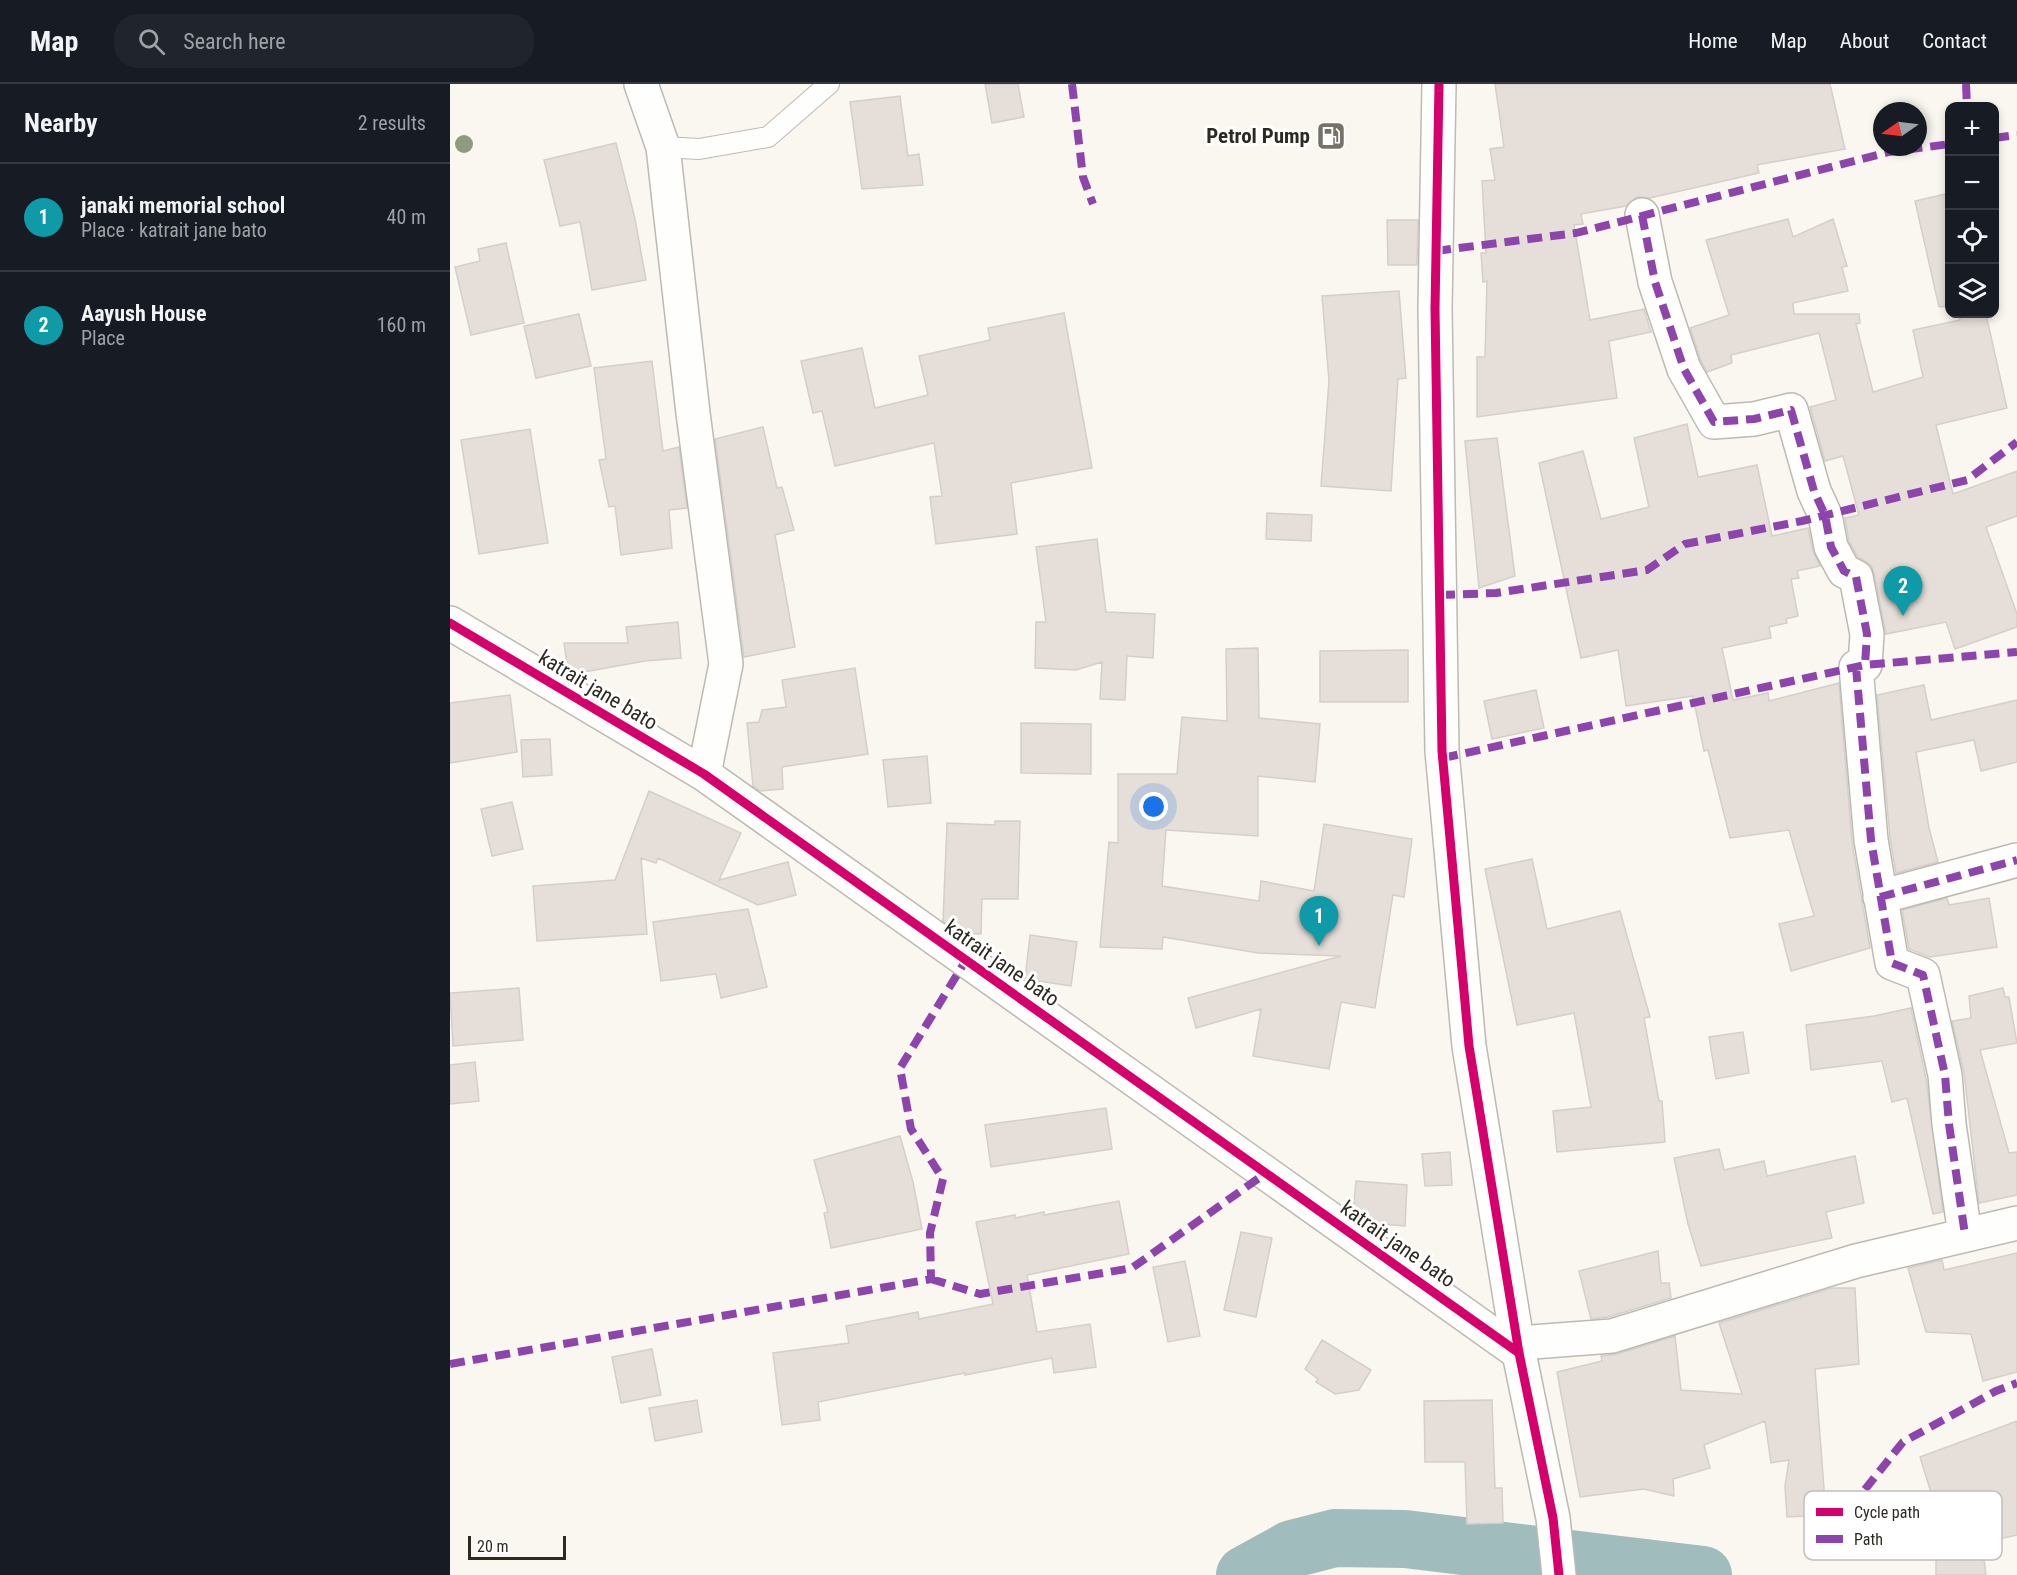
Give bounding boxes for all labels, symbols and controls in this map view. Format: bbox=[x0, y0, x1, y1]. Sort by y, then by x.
search box bbox=[114, 14, 534, 68]
text: Map bbox=[30, 25, 78, 58]
icon: search bbox=[135, 25, 168, 58]
text: Search here bbox=[183, 29, 286, 54]
text: Home bbox=[1688, 29, 1738, 53]
text: Map bbox=[1771, 29, 1807, 53]
text: About bbox=[1840, 29, 1889, 53]
text: Contact bbox=[1922, 29, 1987, 53]
north arrow bbox=[1873, 102, 1927, 156]
map controls bbox=[1945, 102, 1999, 318]
button: + bbox=[1945, 102, 1999, 156]
text: Nearby bbox=[24, 108, 98, 138]
text: 2 results bbox=[358, 111, 426, 135]
fuel station icon: Petrol Pump bbox=[1315, 120, 1347, 152]
place label: Petrol Pump bbox=[1206, 124, 1310, 148]
button: − bbox=[1945, 156, 1999, 210]
text: janaki memorial school bbox=[81, 193, 285, 218]
text: 1 bbox=[38, 205, 49, 229]
text: 40 m bbox=[387, 205, 426, 229]
button: locate bbox=[1945, 210, 1999, 264]
text: Place · katrait jane bato bbox=[81, 218, 267, 242]
button: layers bbox=[1945, 264, 1999, 318]
text: Aayush House bbox=[81, 301, 207, 326]
text: 2 bbox=[38, 313, 49, 337]
text: 160 m bbox=[377, 313, 426, 337]
text: Place bbox=[81, 326, 125, 350]
pin: 2 bbox=[1884, 566, 1922, 616]
street label: katrait jane bato bbox=[534, 645, 662, 735]
your location bbox=[1139, 792, 1168, 821]
pin: 1 bbox=[1300, 896, 1338, 946]
street label: katrait jane bato bbox=[940, 915, 1064, 1011]
street label: katrait jane bato bbox=[1336, 1196, 1460, 1292]
legend bbox=[1804, 1491, 2002, 1560]
text: Cycle path bbox=[1854, 1503, 1920, 1522]
text: Path bbox=[1854, 1530, 1883, 1549]
scale bar bbox=[468, 1533, 566, 1560]
text: 20 m bbox=[477, 1537, 509, 1556]

